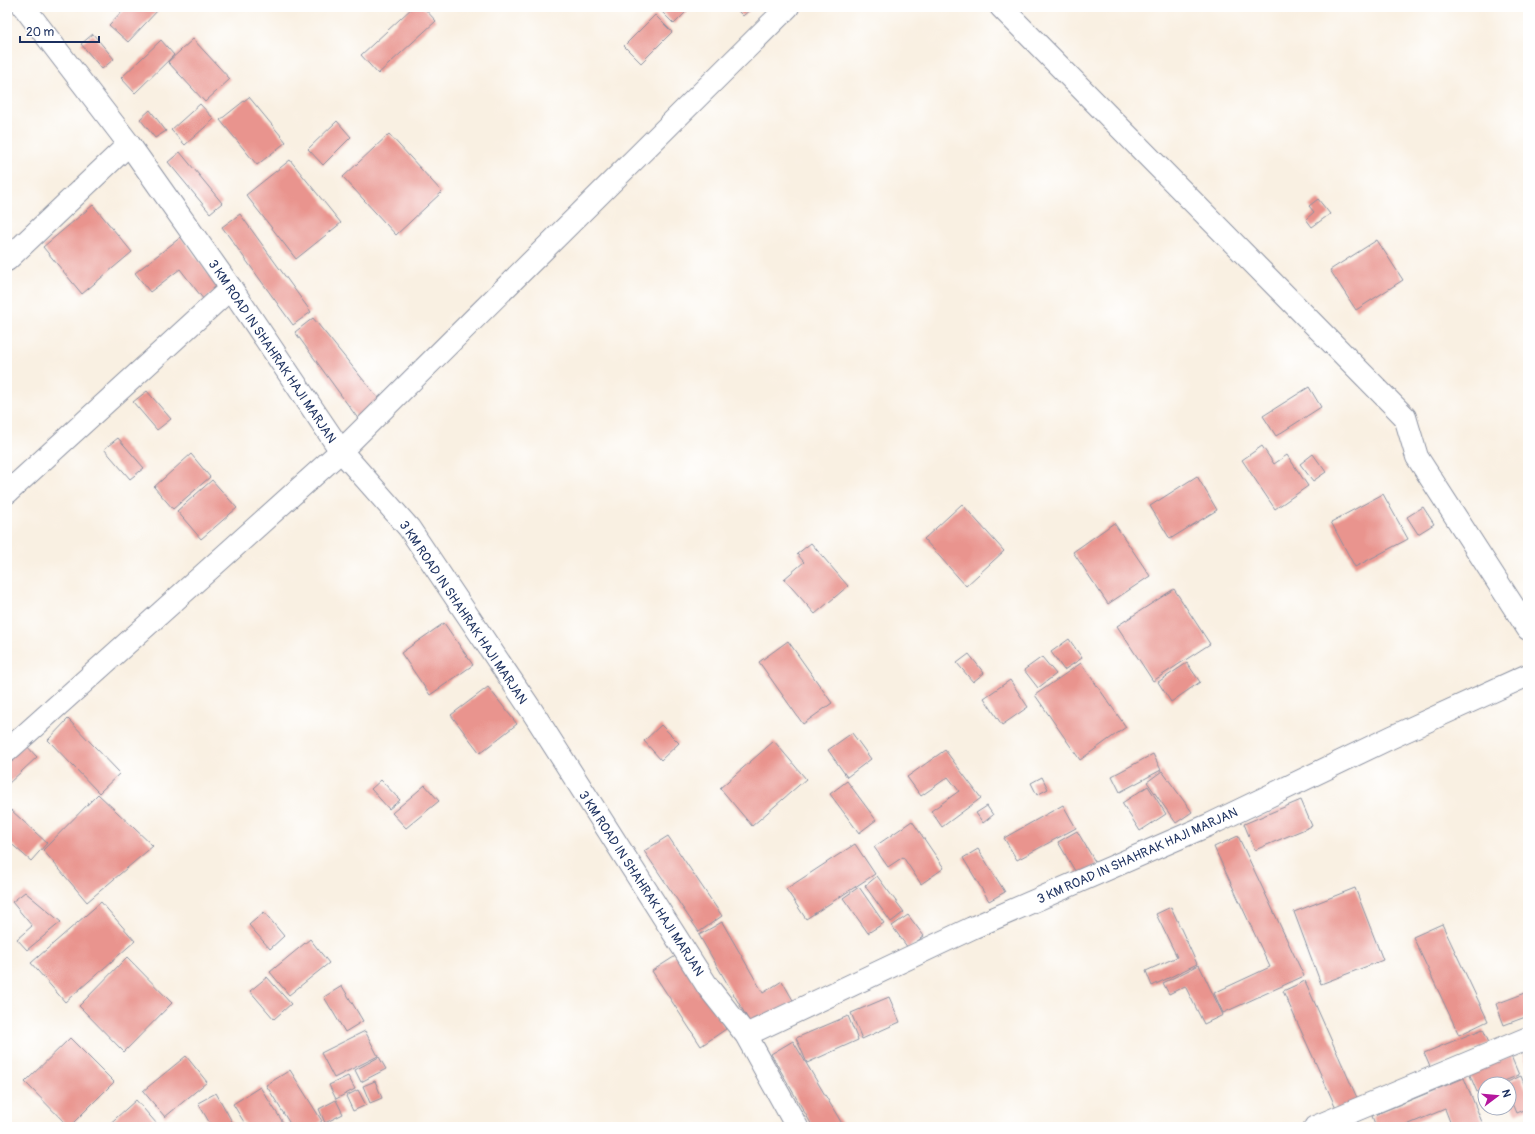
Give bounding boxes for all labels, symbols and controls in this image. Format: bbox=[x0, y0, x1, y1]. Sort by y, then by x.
scale bar bbox=[20, 18, 99, 44]
text: 20 m bbox=[26, 25, 55, 40]
street label: 3 KM ROAD IN SHAHRAK HAJI MARJAN bbox=[205, 257, 340, 446]
street label: 3 KM ROAD IN SHAHRAK HAJI MARJAN bbox=[396, 518, 531, 707]
street label: 3 KM ROAD IN SHAHRAK HAJI MARJAN bbox=[575, 788, 707, 979]
street label: 3 KM ROAD IN SHAHRAK HAJI MARJAN bbox=[1035, 804, 1240, 908]
north arrow bbox=[1477, 1076, 1517, 1116]
text: N bbox=[1499, 1088, 1514, 1099]

